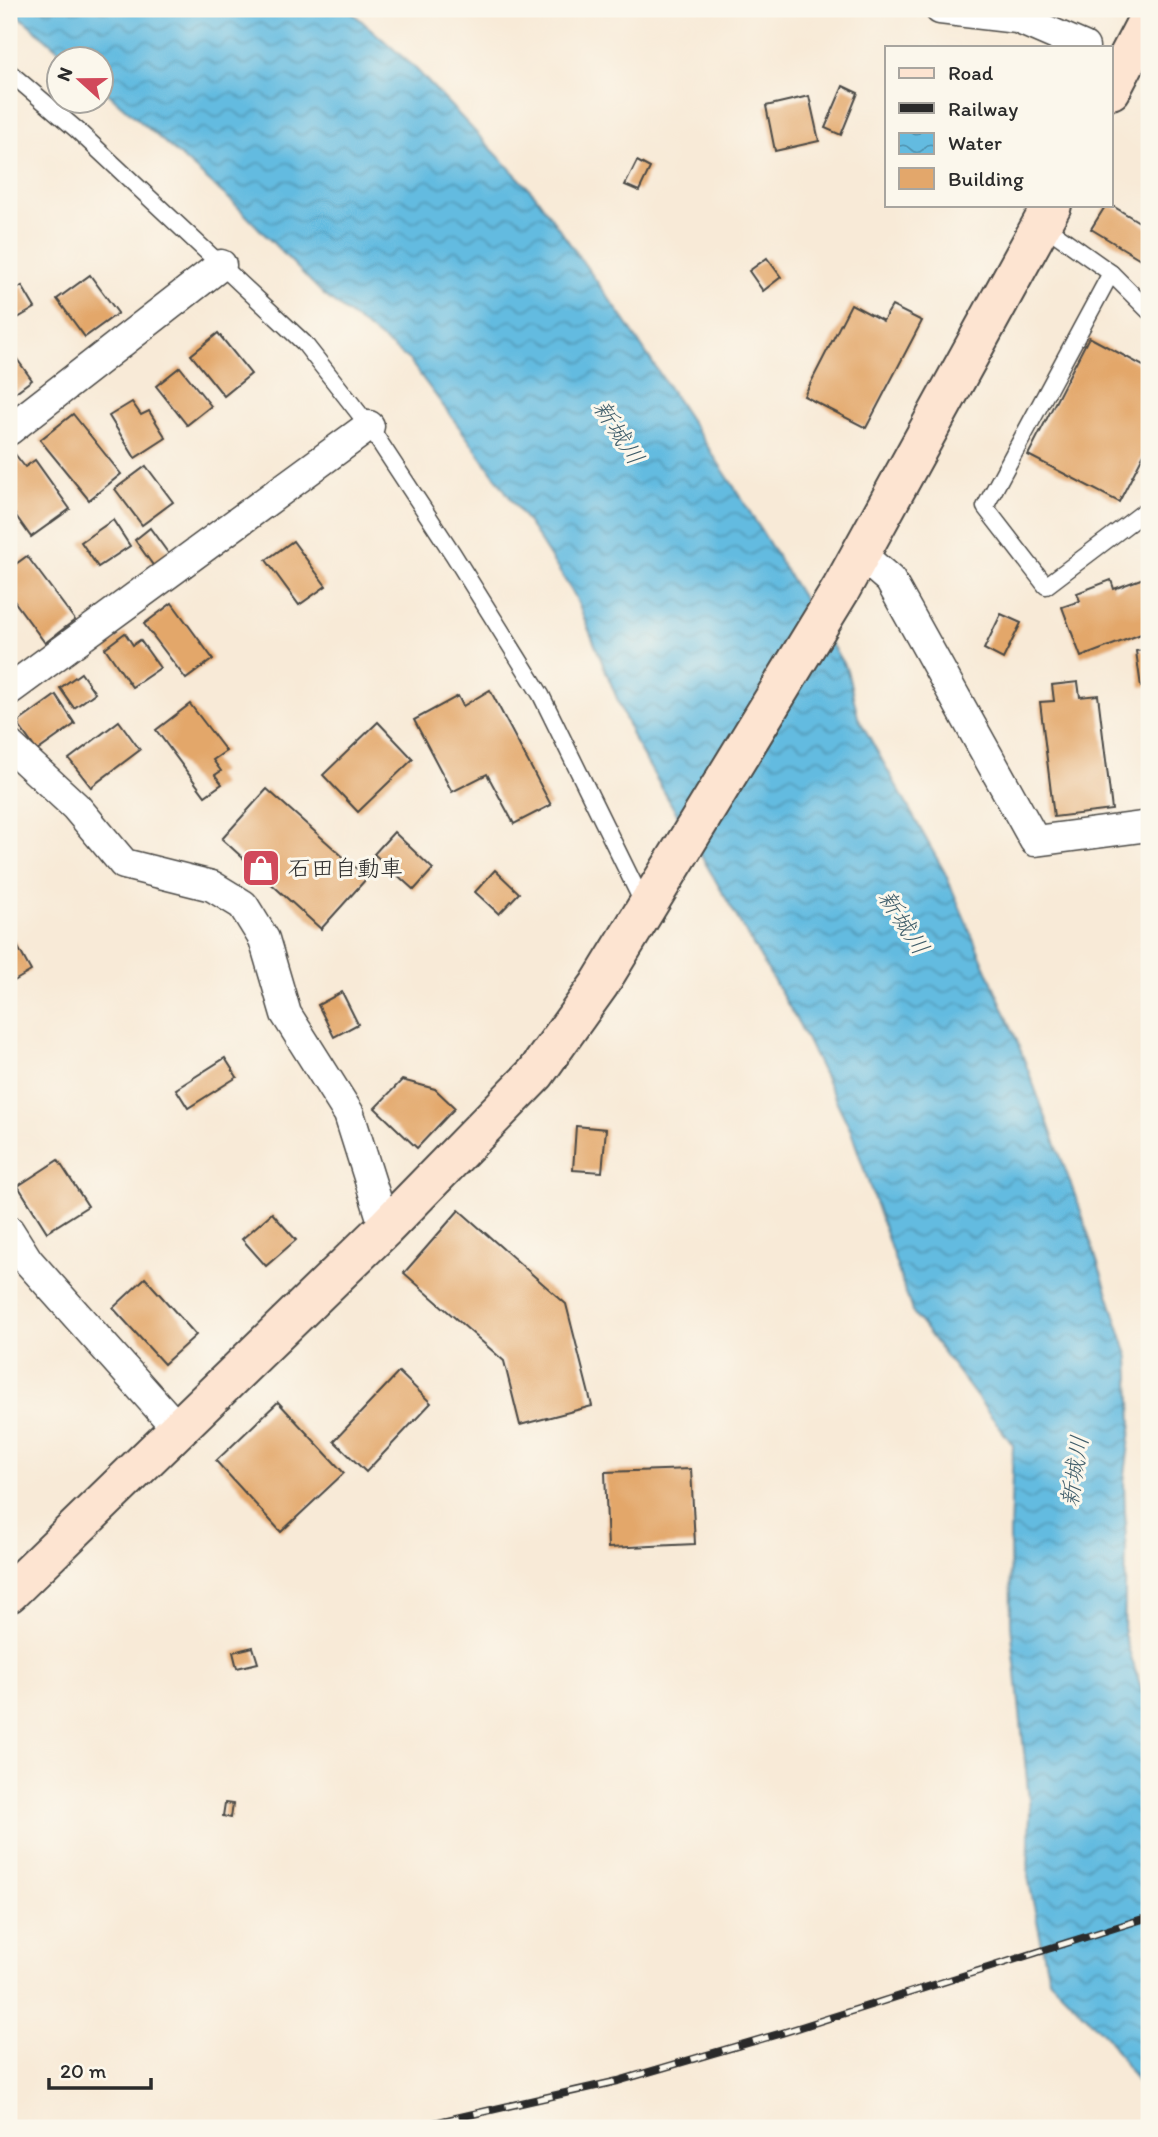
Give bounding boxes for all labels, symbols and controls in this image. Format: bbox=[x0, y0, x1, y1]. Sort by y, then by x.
north arrow bbox=[46, 46, 116, 116]
legend bbox=[885, 46, 1112, 206]
text: Road bbox=[948, 60, 994, 85]
text: N bbox=[52, 64, 78, 84]
text: Railway bbox=[948, 96, 1018, 121]
text: Water bbox=[948, 130, 1002, 155]
text: Building bbox=[948, 166, 1024, 191]
water label: 新城川 bbox=[587, 394, 651, 470]
shop icon: 石田自動車 bbox=[240, 847, 282, 889]
place label: 石田自動車 bbox=[288, 854, 403, 882]
water label: 新城川 bbox=[872, 884, 936, 960]
water label: 新城川 bbox=[1054, 1433, 1094, 1509]
scale bar bbox=[49, 2046, 150, 2090]
text: 20 m bbox=[60, 2058, 107, 2083]

